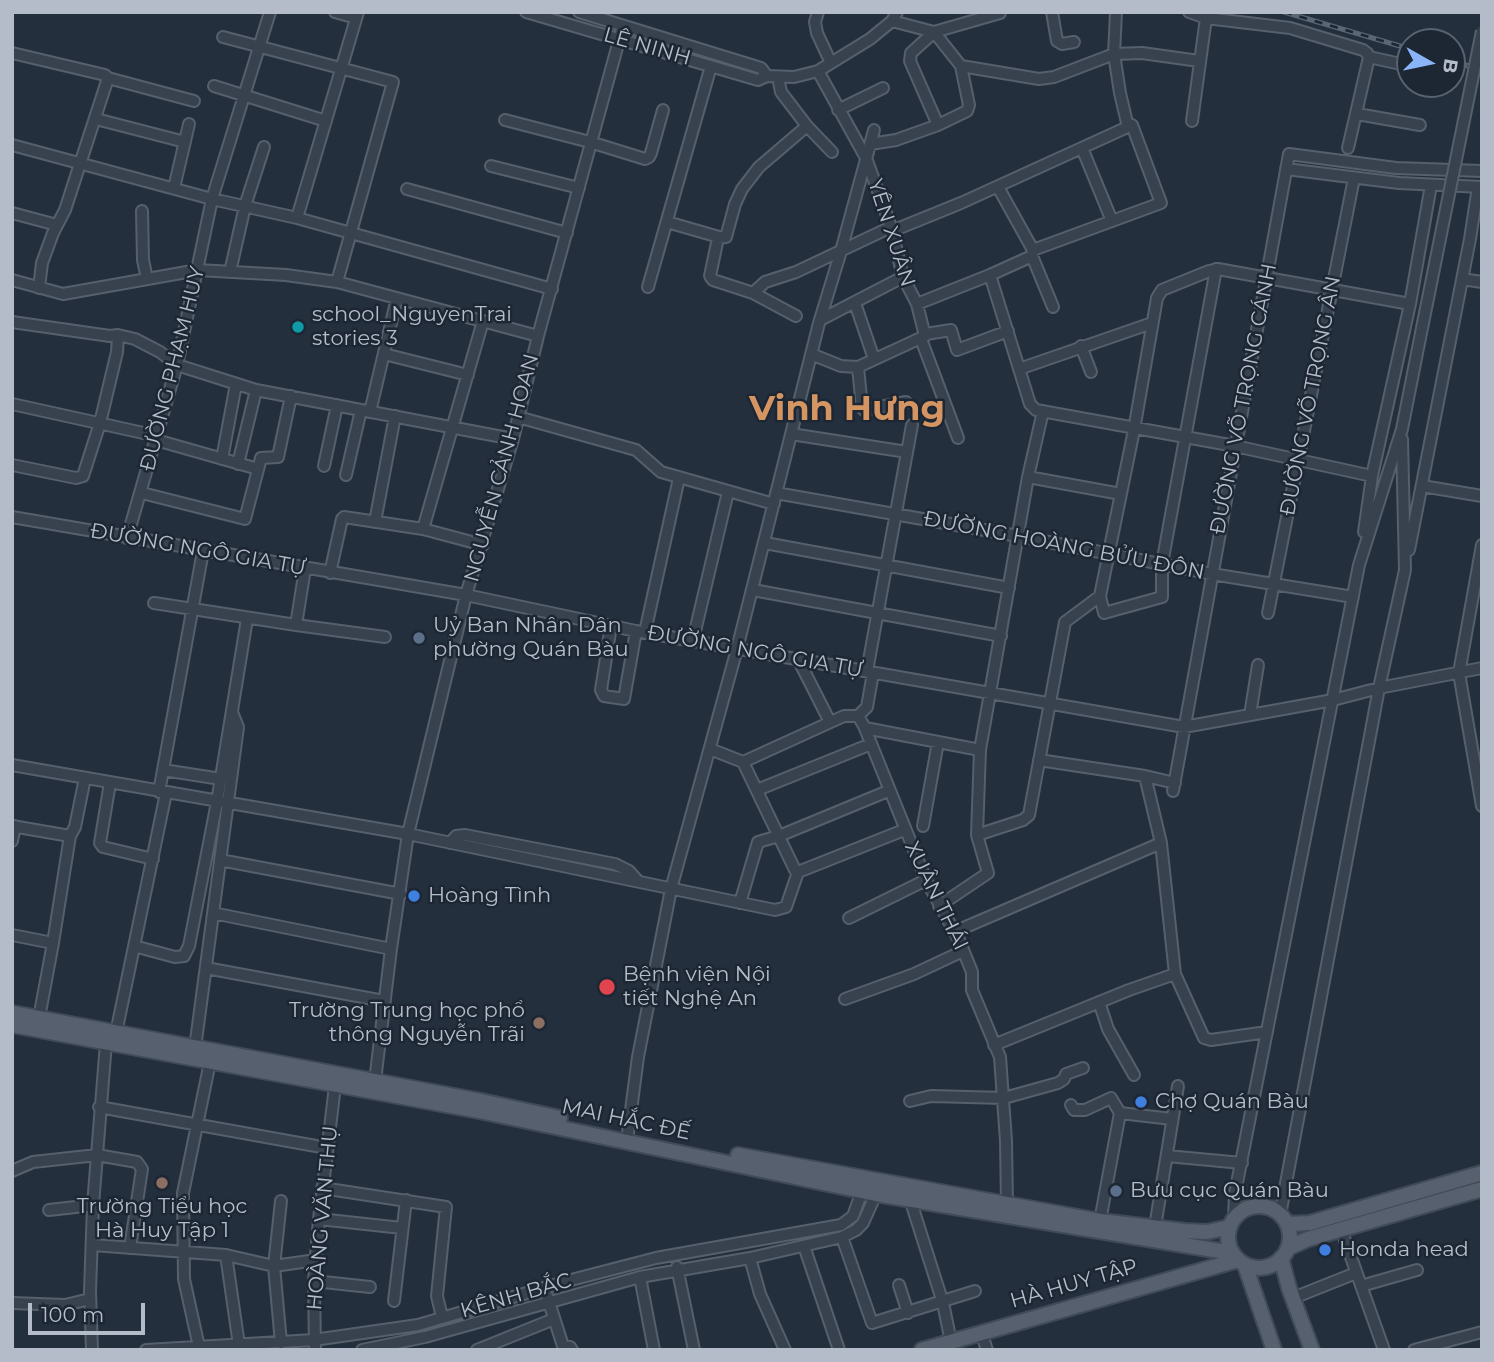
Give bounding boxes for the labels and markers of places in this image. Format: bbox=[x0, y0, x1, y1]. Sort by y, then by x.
place label: school_NguyenTrai stories 3 bbox=[312, 302, 512, 352]
marker: school_NguyenTrai stories 3 bbox=[290, 319, 306, 335]
place label: Uỷ Ban Nhân Dân phường Quán Bàu bbox=[433, 613, 629, 663]
marker: Uỷ Ban Nhân Dân phường Quán Bàu bbox=[411, 630, 427, 646]
place label: Hoàng Tình bbox=[428, 883, 551, 909]
marker: Hoàng Tình bbox=[406, 888, 422, 904]
place label: Bệnh viện Nội tiết Nghệ An bbox=[623, 962, 771, 1012]
marker: Bệnh viện Nội tiết Nghệ An bbox=[597, 977, 617, 997]
place label: Trường Trung học phổ thông Nguyễn Trãi bbox=[289, 998, 525, 1048]
marker: Trường Trung học phổ thông Nguyễn Trãi bbox=[531, 1015, 547, 1031]
place label: Chợ Quán Bàu bbox=[1155, 1089, 1309, 1115]
marker: Chợ Quán Bàu bbox=[1133, 1094, 1149, 1110]
marker: Trường Tiểu học Hà Huy Tập 1 bbox=[154, 1175, 170, 1191]
place label: Bưu cục Quán Bàu bbox=[1130, 1178, 1329, 1204]
marker: Bưu cục Quán Bàu bbox=[1108, 1183, 1124, 1199]
place label: Trường Tiểu học Hà Huy Tập 1 bbox=[77, 1194, 247, 1244]
place label: Honda head bbox=[1339, 1237, 1469, 1263]
marker: Honda head bbox=[1317, 1242, 1333, 1258]

